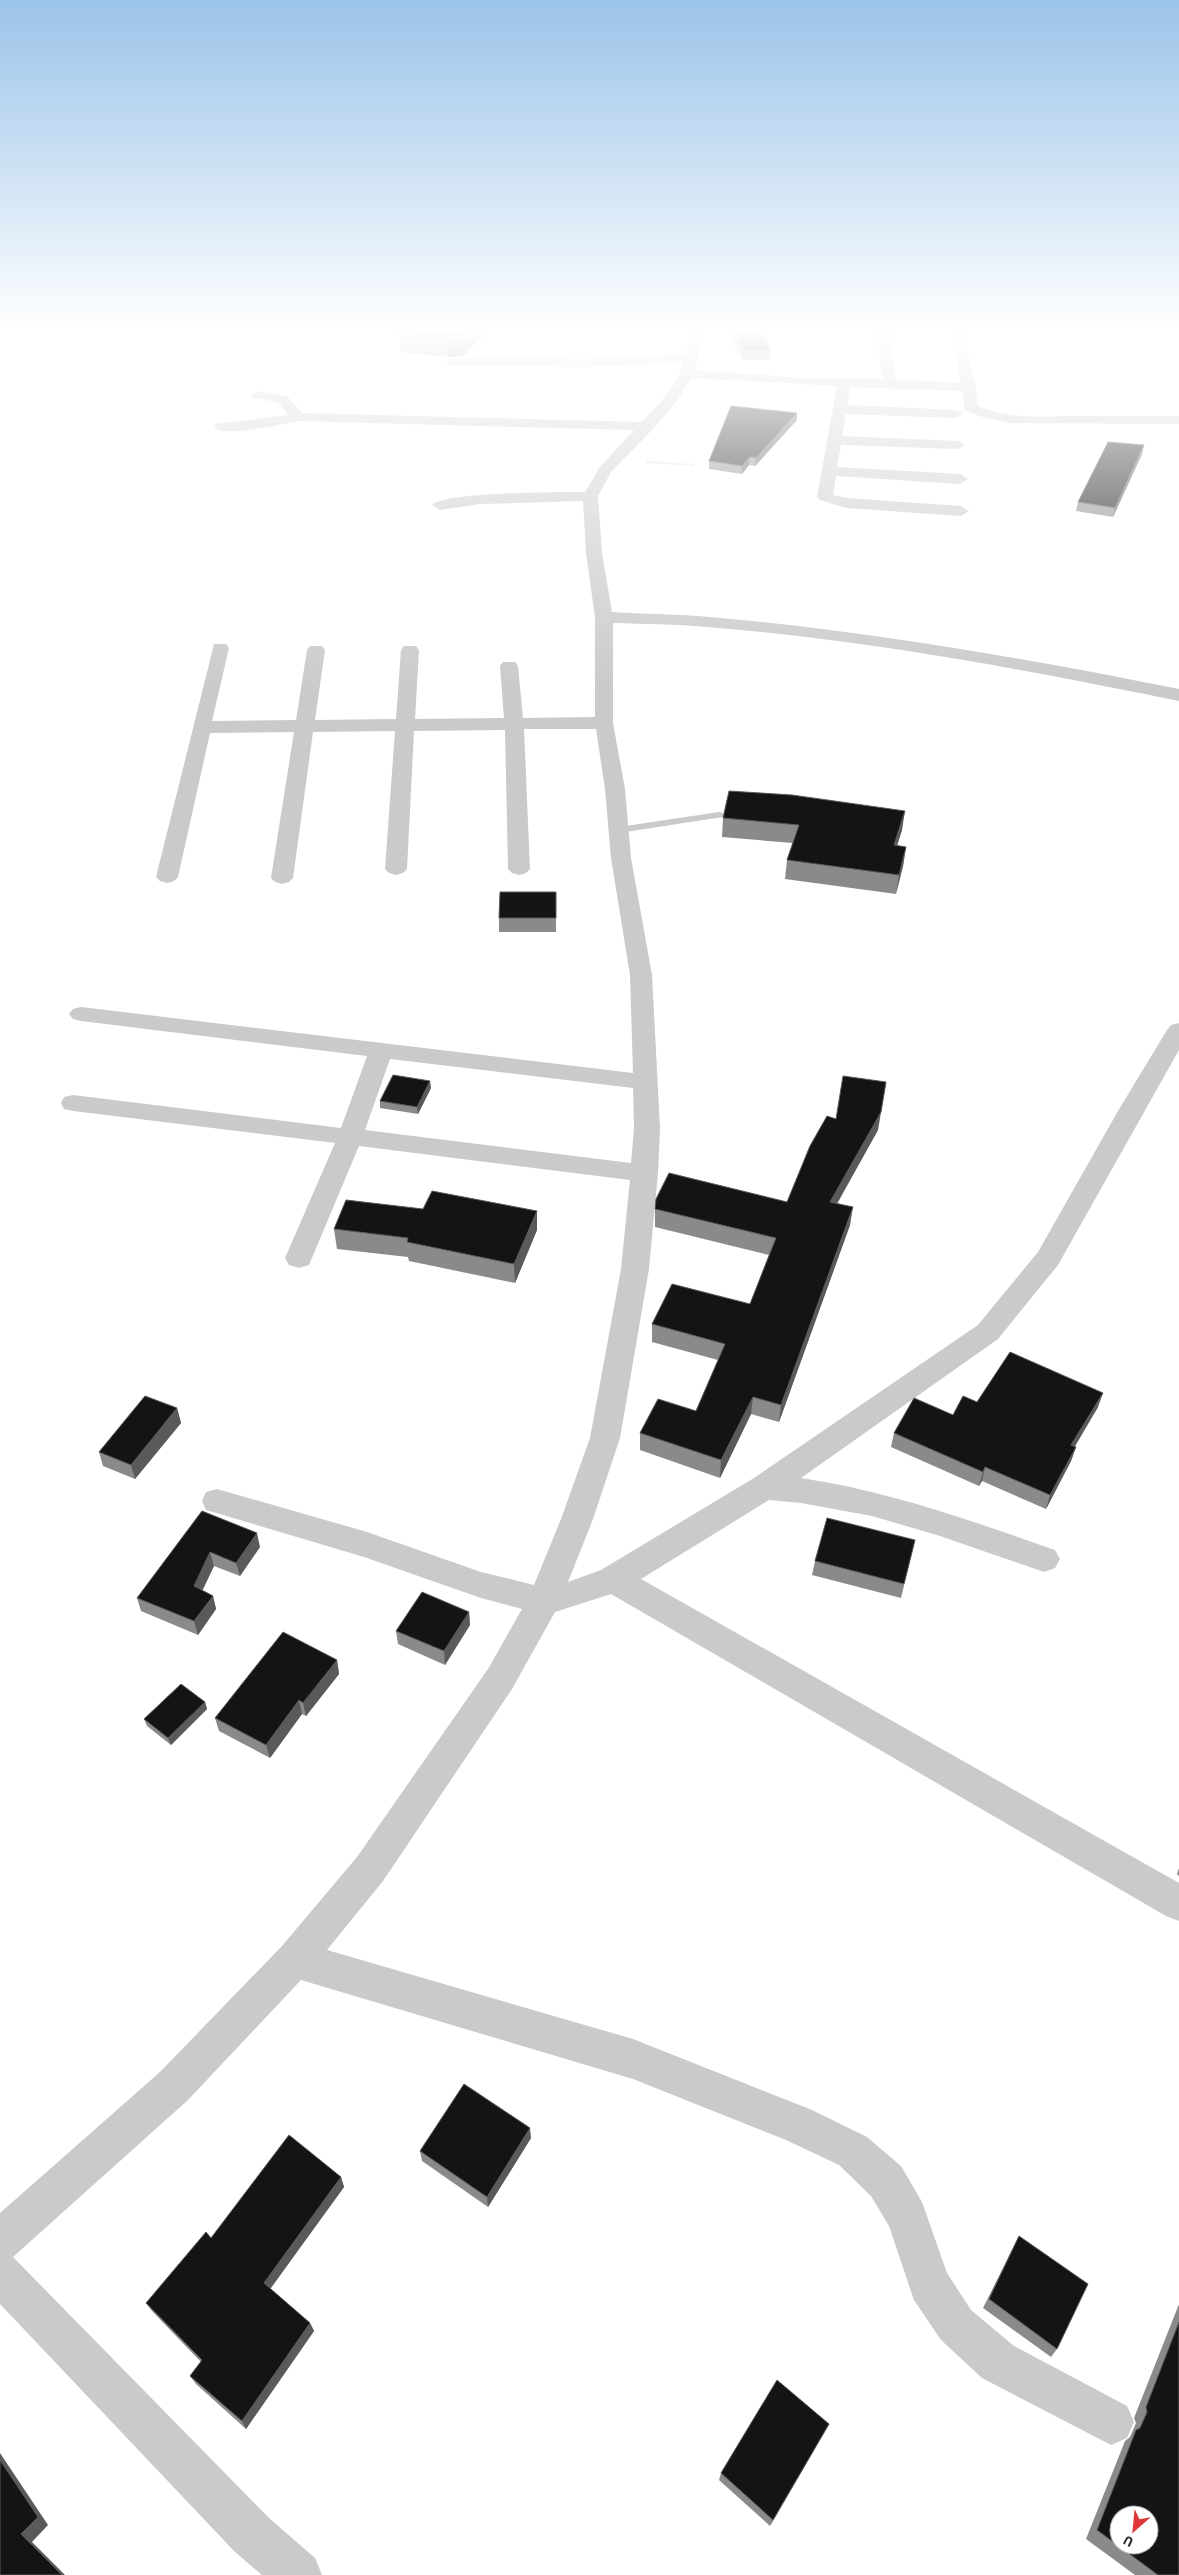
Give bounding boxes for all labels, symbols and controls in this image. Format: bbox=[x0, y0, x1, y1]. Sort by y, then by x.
north arrow bbox=[1109, 2505, 1159, 2555]
text: U bbox=[1120, 2530, 1137, 2552]

